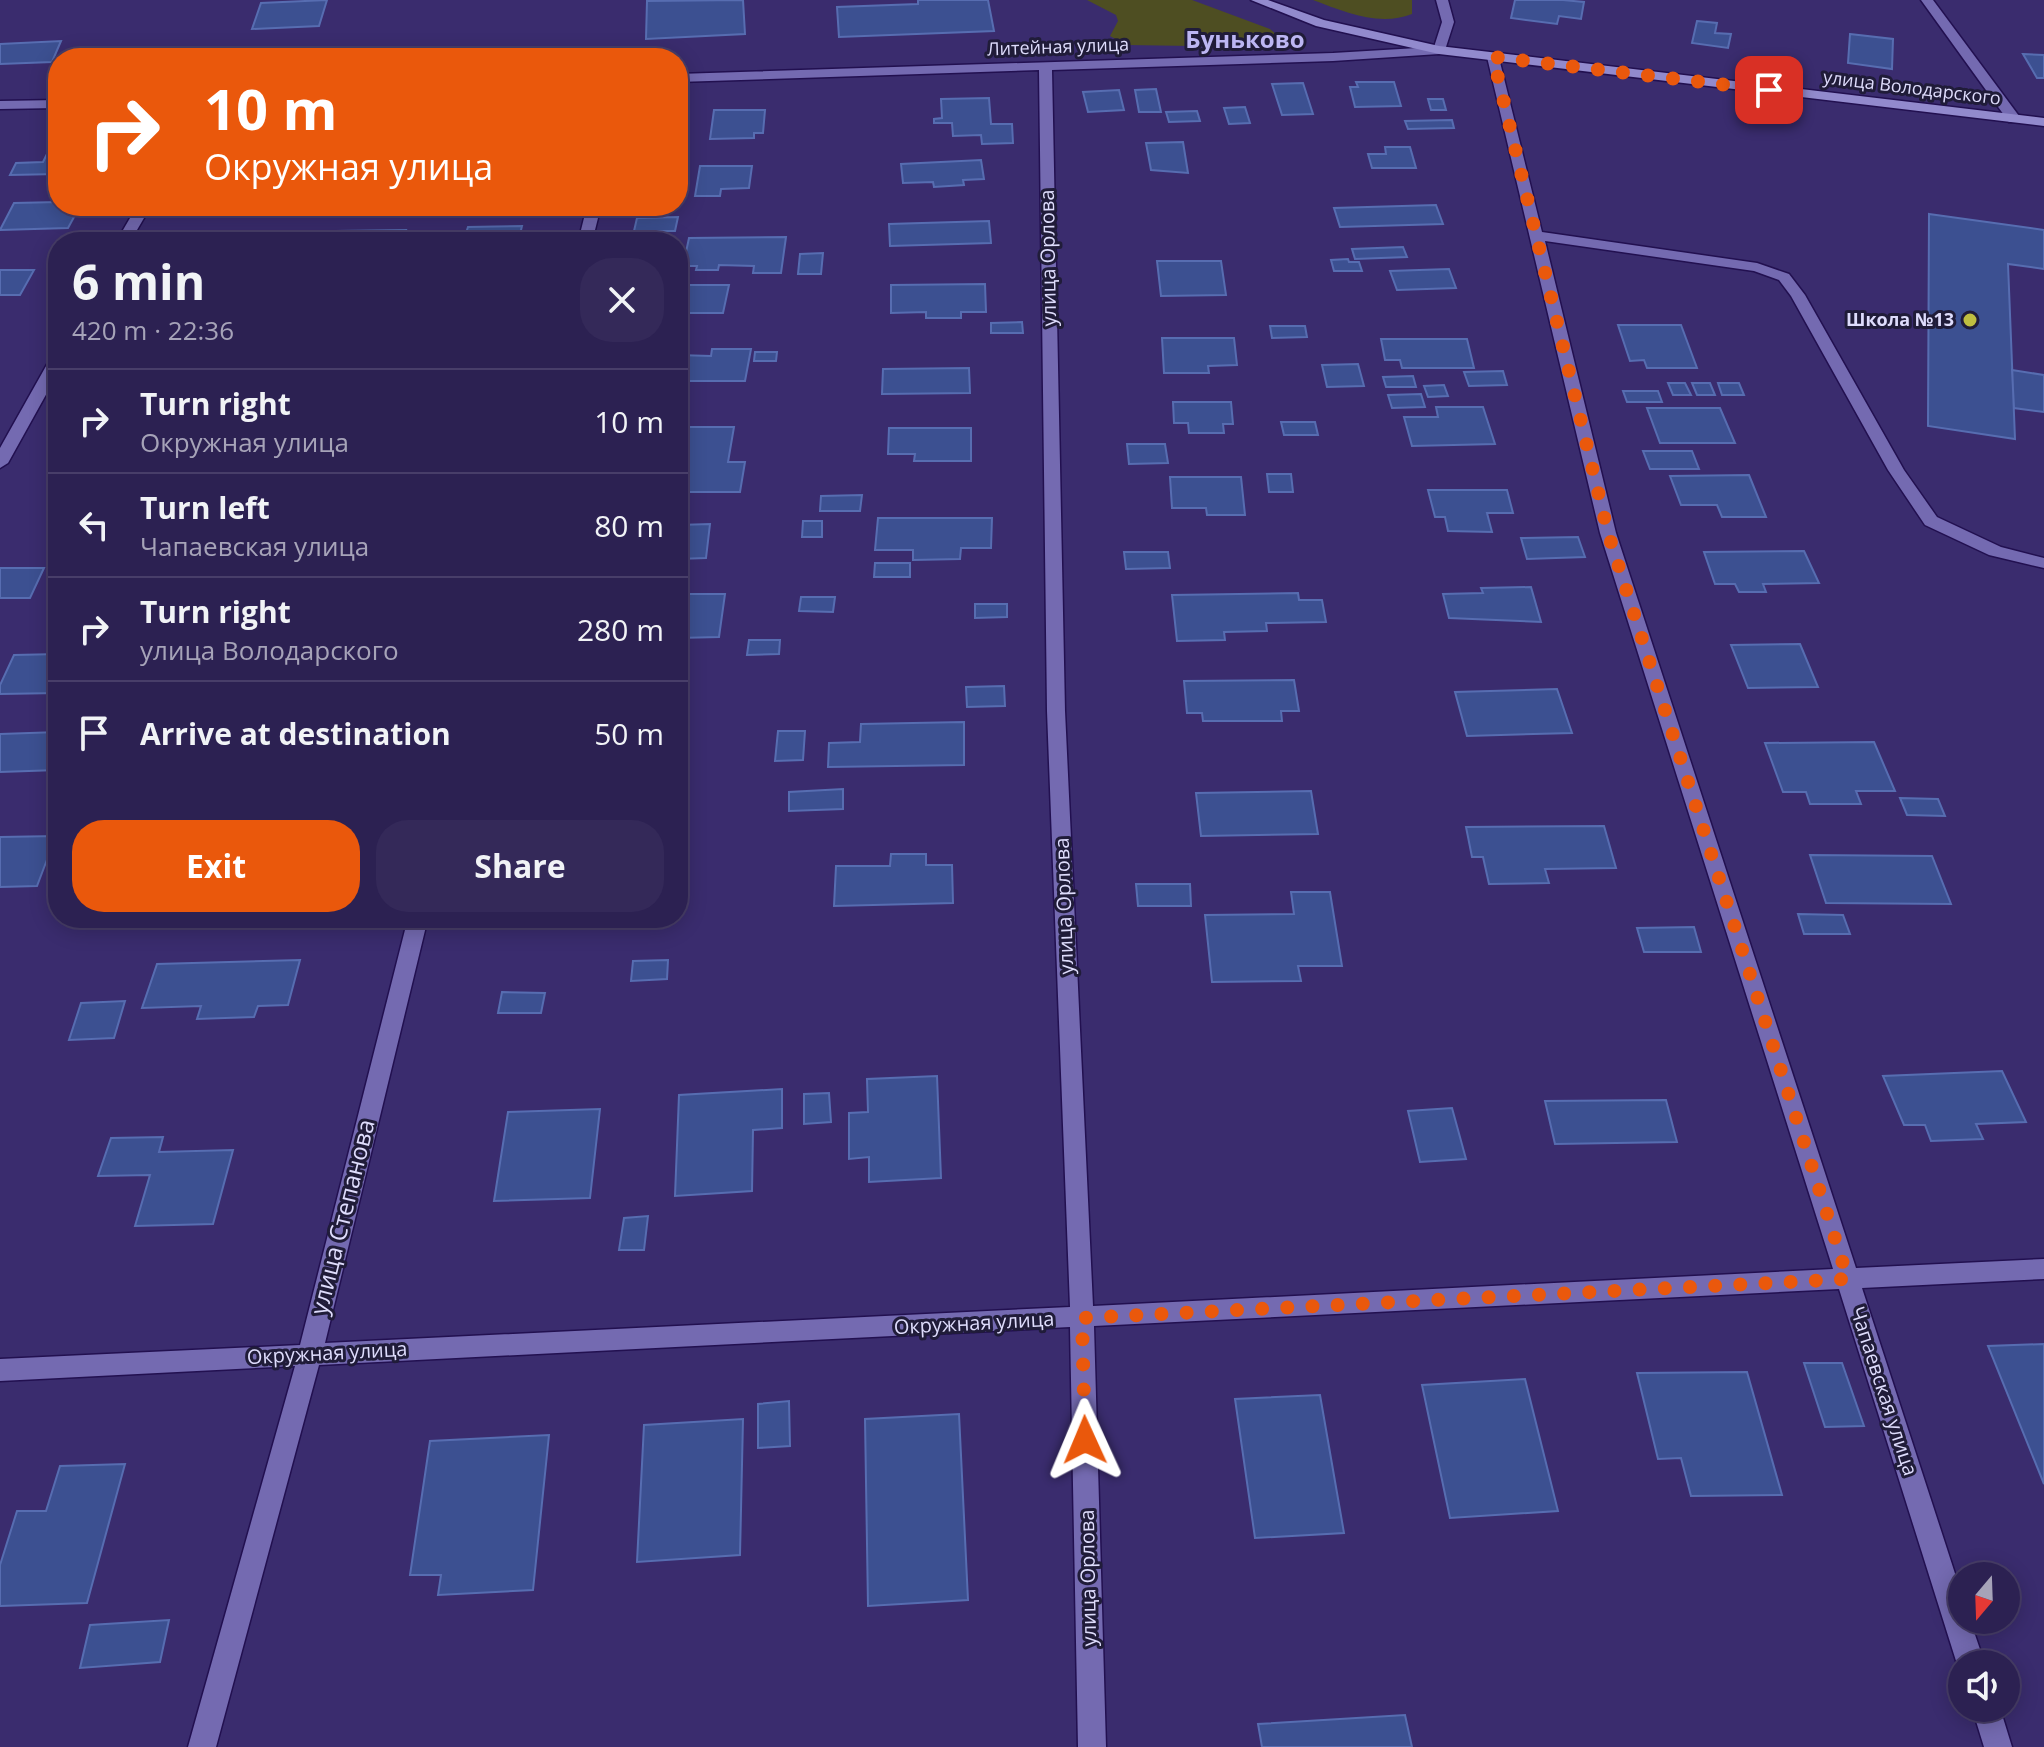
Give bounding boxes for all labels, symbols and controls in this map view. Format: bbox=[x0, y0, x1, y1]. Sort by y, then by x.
district label: Буньково bbox=[1185, 22, 1305, 55]
street label: Литейная улица bbox=[986, 32, 1129, 60]
pin bbox=[1735, 56, 1803, 124]
street label: улица Володарского bbox=[1822, 64, 2002, 110]
icon: arrive bbox=[1747, 68, 1791, 112]
text: 10 m bbox=[204, 70, 338, 146]
icon: right bbox=[72, 80, 176, 184]
text: Окружная улица bbox=[204, 142, 493, 191]
street label: улица Орлова bbox=[1033, 189, 1062, 327]
text: 6 min bbox=[72, 249, 205, 314]
button: close bbox=[580, 258, 664, 342]
place label: Школа №13 bbox=[1846, 307, 1954, 331]
marker: Школа №13 bbox=[1961, 311, 1979, 329]
text: 420 m · 22:36 bbox=[72, 312, 234, 348]
text: Turn right bbox=[140, 383, 291, 424]
icon: right bbox=[72, 399, 116, 443]
text: 10 m bbox=[594, 401, 664, 442]
text: Окружная улица bbox=[140, 424, 349, 460]
text: Turn left bbox=[140, 487, 270, 528]
icon: left bbox=[72, 503, 116, 547]
text: 80 m bbox=[594, 505, 664, 546]
text: Чапаевская улица bbox=[140, 528, 369, 564]
text: Turn right bbox=[140, 591, 291, 632]
icon: right bbox=[72, 607, 116, 651]
text: 280 m bbox=[577, 609, 664, 650]
text: улица Володарского bbox=[140, 632, 399, 668]
icon: arrive bbox=[72, 711, 116, 755]
text: Arrive at destination bbox=[140, 713, 451, 754]
text: 50 m bbox=[594, 713, 664, 754]
button: Exit bbox=[72, 820, 360, 912]
button: Share bbox=[376, 820, 664, 912]
street label: улица Орлова bbox=[1048, 837, 1079, 975]
street label: улица Степанова bbox=[301, 1115, 382, 1318]
street label: Чапаевская улица bbox=[1844, 1303, 1925, 1479]
street label: Окружная улица bbox=[893, 1305, 1055, 1340]
street label: Окружная улица bbox=[246, 1335, 408, 1370]
position arrow bbox=[1043, 1398, 1127, 1482]
street label: улица Орлова bbox=[1073, 1509, 1102, 1647]
north arrow bbox=[1948, 1562, 2020, 1634]
map controls bbox=[1948, 1562, 2020, 1722]
button: sound bbox=[1948, 1650, 2020, 1722]

